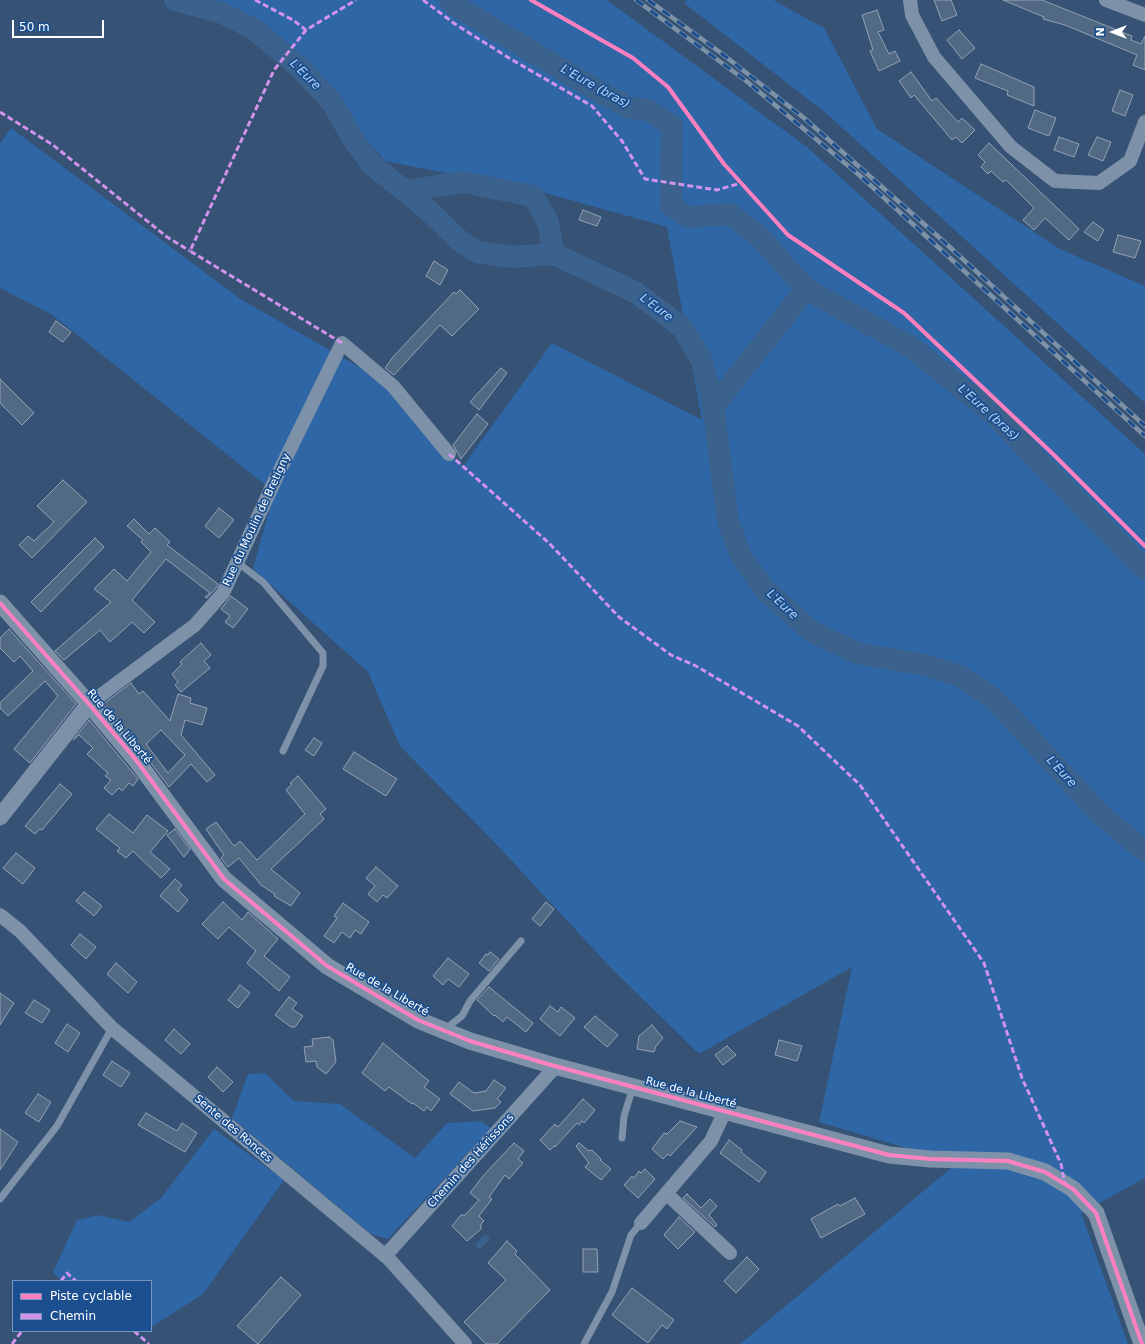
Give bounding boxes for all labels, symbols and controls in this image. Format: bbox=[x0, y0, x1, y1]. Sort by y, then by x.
scale bar bbox=[14, 12, 106, 38]
north arrow bbox=[1093, 12, 1133, 52]
text: 50 m bbox=[19, 20, 50, 34]
text: N bbox=[1094, 27, 1107, 37]
water label: L'Eure bbox=[287, 57, 323, 93]
water label: L'Eure (bras) bbox=[558, 62, 632, 112]
water label: L'Eure bbox=[637, 291, 675, 325]
water label: L'Eure (bras) bbox=[955, 382, 1021, 444]
street label: Rue du Moulin de Bretigny bbox=[220, 451, 294, 589]
water label: L'Eure bbox=[763, 587, 801, 623]
street label: Rue de la Liberté bbox=[84, 687, 154, 767]
water label: L'Eure bbox=[1043, 753, 1079, 791]
street label: Rue de la Liberté bbox=[343, 961, 431, 1019]
street label: Rue de la Liberté bbox=[644, 1075, 738, 1111]
street label: Sente des Ronces bbox=[191, 1093, 275, 1165]
street label: Chemin des Hérissons bbox=[425, 1111, 517, 1211]
legend bbox=[12, 1280, 152, 1332]
text: Piste cyclable bbox=[50, 1289, 132, 1303]
text: Chemin bbox=[50, 1309, 96, 1323]

